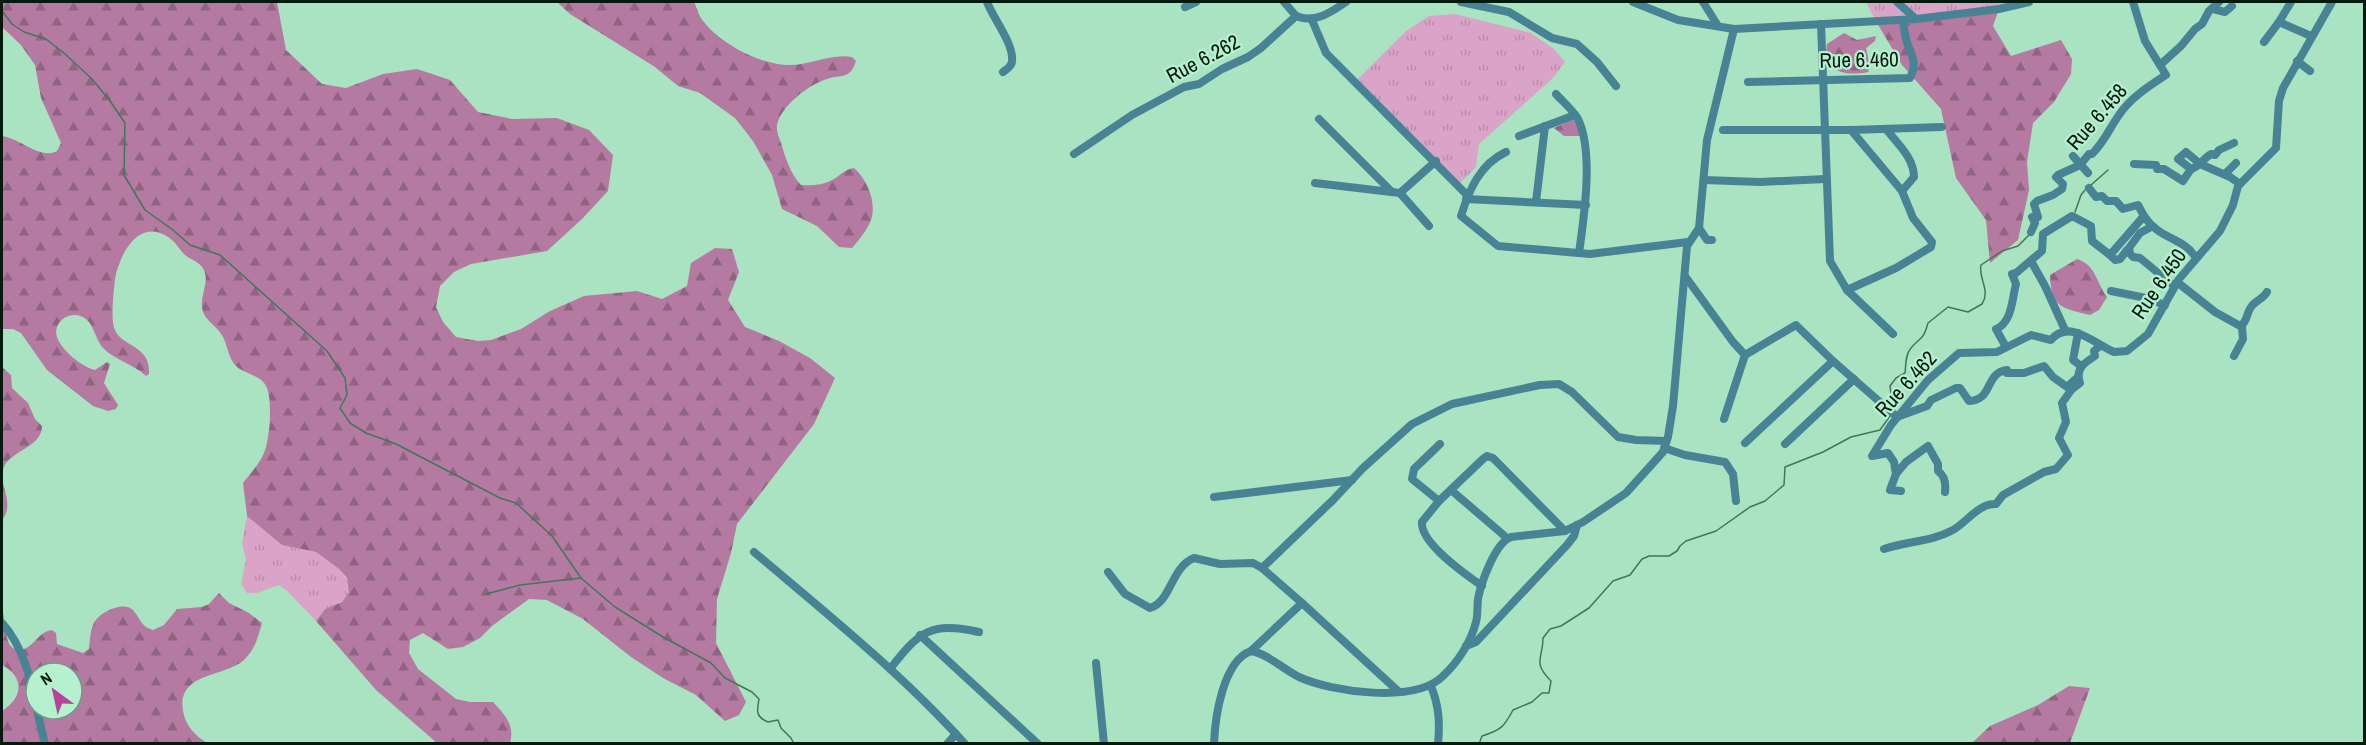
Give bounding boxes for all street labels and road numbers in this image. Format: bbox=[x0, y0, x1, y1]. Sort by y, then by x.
street label: Rue 6.262 bbox=[1161, 27, 1245, 90]
street label: Rue 6.460 bbox=[1819, 44, 1899, 75]
street label: Rue 6.458 bbox=[2060, 77, 2134, 156]
street label: Rue 6.450 bbox=[2124, 243, 2193, 325]
street label: Rue 6.462 bbox=[1868, 344, 1943, 423]

